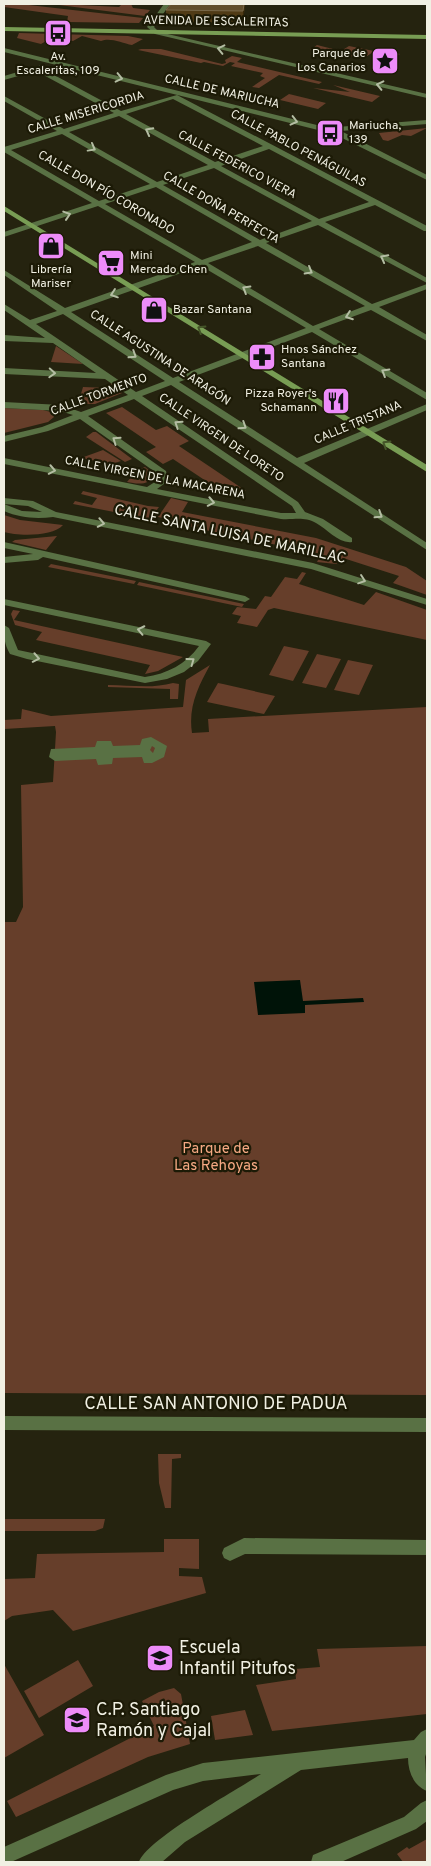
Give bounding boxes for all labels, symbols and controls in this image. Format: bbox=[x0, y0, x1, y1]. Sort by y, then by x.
street label: AVENIDA DE ESCALERITAS bbox=[143, 13, 289, 31]
bus stop icon: Av. Escaleritas, 109 bbox=[43, 18, 73, 48]
one-way arrow bbox=[217, 44, 226, 55]
place label: Parque de Los Canarios bbox=[297, 46, 366, 76]
place icon: Parque de Los Canarios bbox=[370, 46, 400, 76]
place label: Av. Escaleritas, 109 bbox=[16, 49, 100, 79]
street label: CALLE DE MARIUCHA bbox=[163, 71, 281, 113]
one-way arrow bbox=[115, 72, 124, 83]
one-way arrow bbox=[375, 80, 384, 91]
street label: CALLE MISERICORDIA bbox=[26, 88, 146, 138]
street label: CALLE PABLO PENÁGUILAS bbox=[227, 106, 369, 192]
one-way arrow bbox=[290, 115, 299, 126]
bus stop icon: Mariucha, 139 bbox=[315, 118, 345, 148]
place label: Mariucha, 139 bbox=[349, 118, 402, 148]
one-way arrow bbox=[145, 127, 154, 137]
street label: CALLE FEDERICO VIERA bbox=[175, 127, 299, 203]
one-way arrow bbox=[86, 141, 95, 151]
street label: CALLE DON PÍO CORONADO bbox=[35, 147, 177, 239]
street label: CALLE DOÑA PERFECTA bbox=[160, 168, 282, 248]
one-way arrow bbox=[62, 210, 70, 220]
shop icon: Librería Mariser bbox=[36, 231, 66, 261]
supermarket icon: Mini Mercado Chen bbox=[96, 248, 126, 278]
place label: Mini Mercado Chen bbox=[130, 248, 207, 278]
one-way arrow bbox=[381, 254, 390, 264]
place label: Librería Mariser bbox=[30, 262, 72, 292]
one-way arrow bbox=[304, 265, 313, 275]
one-way arrow bbox=[242, 286, 251, 296]
one-way arrow bbox=[111, 288, 119, 298]
shop icon: Bazar Santana bbox=[139, 295, 169, 325]
place label: Bazar Santana bbox=[173, 302, 252, 318]
street label: CALLE AGUSTINA DE ARAGÓN bbox=[87, 306, 233, 410]
one-way arrow bbox=[345, 310, 354, 320]
one-way arrow bbox=[197, 326, 207, 335]
pharmacy icon: Hnos Sánchez Santana bbox=[247, 342, 277, 372]
place label: Hnos Sánchez Santana bbox=[281, 342, 357, 372]
one-way arrow bbox=[127, 349, 136, 358]
one-way arrow bbox=[49, 368, 57, 378]
one-way arrow bbox=[382, 369, 391, 379]
street label: CALLE TORMENTO bbox=[48, 370, 150, 420]
place label: Pizza Royer's Schamann bbox=[245, 386, 317, 416]
restaurant icon: Pizza Royer's Schamann bbox=[321, 386, 351, 416]
street label: CALLE VIRGEN DE LORETO bbox=[155, 390, 287, 486]
street label: CALLE TRISTANA bbox=[312, 397, 404, 449]
one-way arrow bbox=[237, 420, 246, 430]
one-way arrow bbox=[174, 421, 184, 430]
one-way arrow bbox=[112, 437, 121, 446]
one-way arrow bbox=[382, 440, 391, 450]
street label: CALLE VIRGEN DE LA MACARENA bbox=[63, 453, 247, 503]
one-way arrow bbox=[47, 465, 56, 475]
one-way arrow bbox=[207, 496, 215, 507]
street label: CALLE SANTA LUISA DE MARILLAC bbox=[112, 501, 348, 569]
one-way arrow bbox=[373, 509, 383, 518]
one-way arrow bbox=[97, 518, 106, 528]
one-way arrow bbox=[358, 575, 366, 585]
one-way arrow bbox=[136, 625, 145, 636]
one-way arrow bbox=[31, 652, 40, 663]
one-way arrow bbox=[185, 659, 194, 667]
park label: Parque de Las Rehoyas bbox=[174, 1140, 258, 1176]
street label: CALLE SAN ANTONIO DE PADUA bbox=[84, 1393, 348, 1416]
place label: Escuela Infantil Pitufos bbox=[179, 1637, 296, 1681]
school or university icon: Escuela Infantil Pitufos bbox=[145, 1643, 175, 1673]
place label: C.P. Santiago Ramón y Cajal bbox=[96, 1699, 212, 1743]
school or university icon: C.P. Santiago Ramón y Cajal bbox=[62, 1705, 92, 1735]

